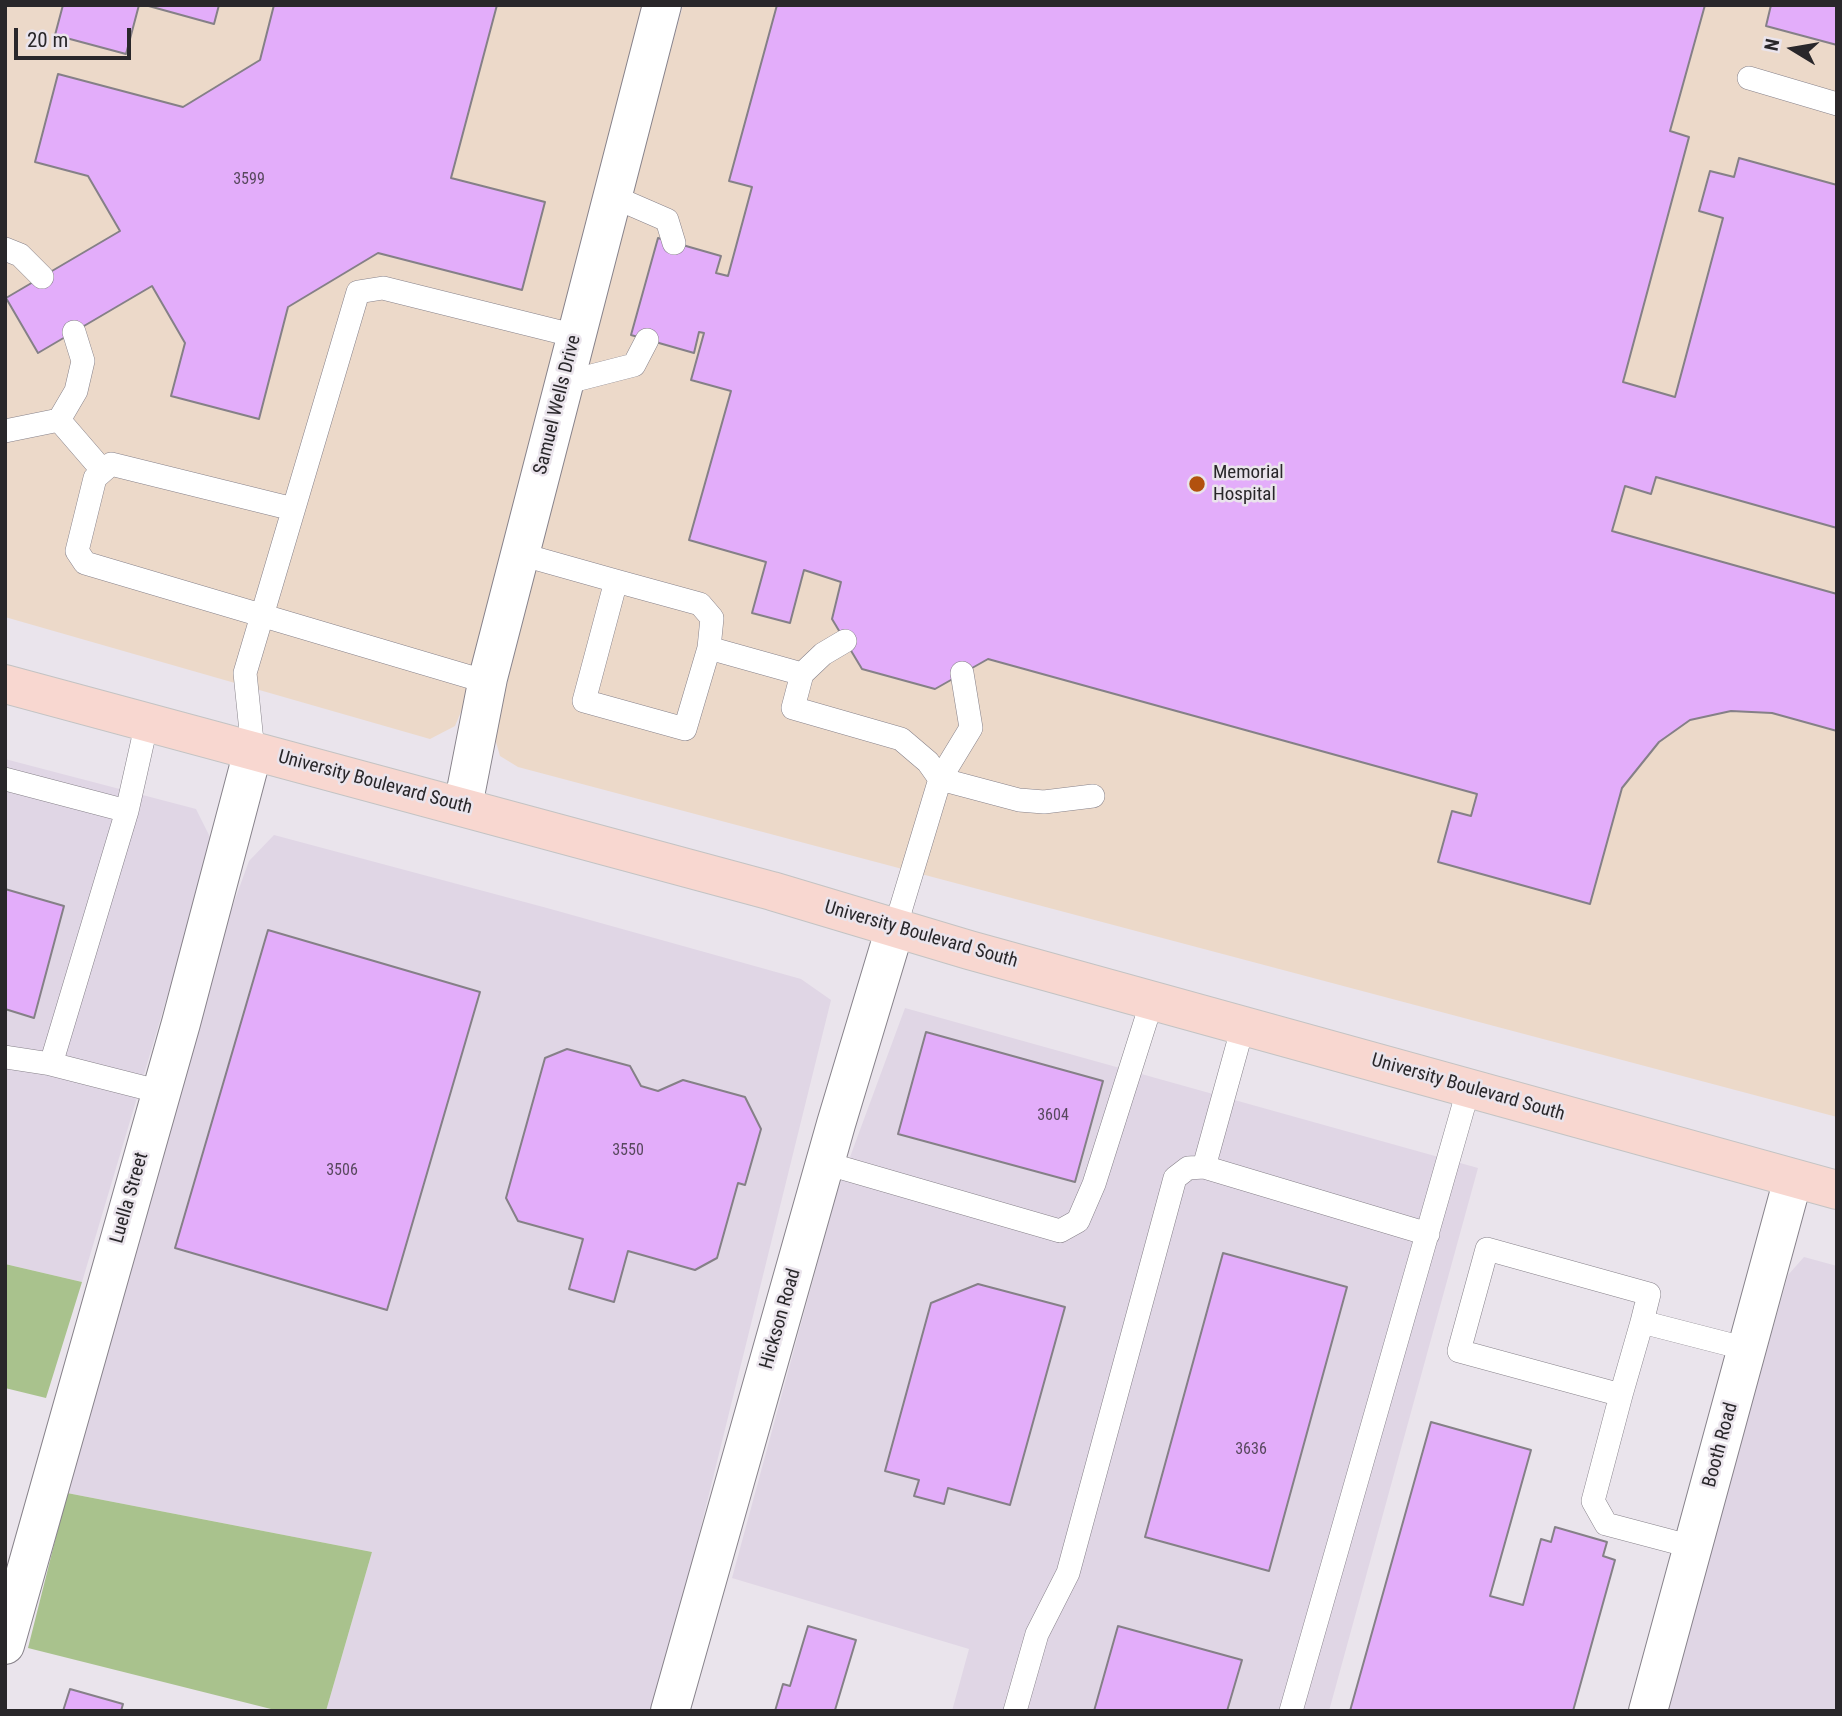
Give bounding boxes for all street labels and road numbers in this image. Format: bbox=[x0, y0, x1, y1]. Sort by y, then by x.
street label: Samuel Wells Drive bbox=[530, 333, 586, 477]
street label: University Boulevard South bbox=[275, 746, 475, 820]
street label: University Boulevard South bbox=[822, 896, 1020, 974]
street label: University Boulevard South bbox=[1369, 1049, 1567, 1127]
street label: Luella Street bbox=[106, 1150, 154, 1246]
street label: Hickson Road bbox=[756, 1266, 806, 1372]
street label: Booth Road bbox=[1699, 1400, 1743, 1490]

